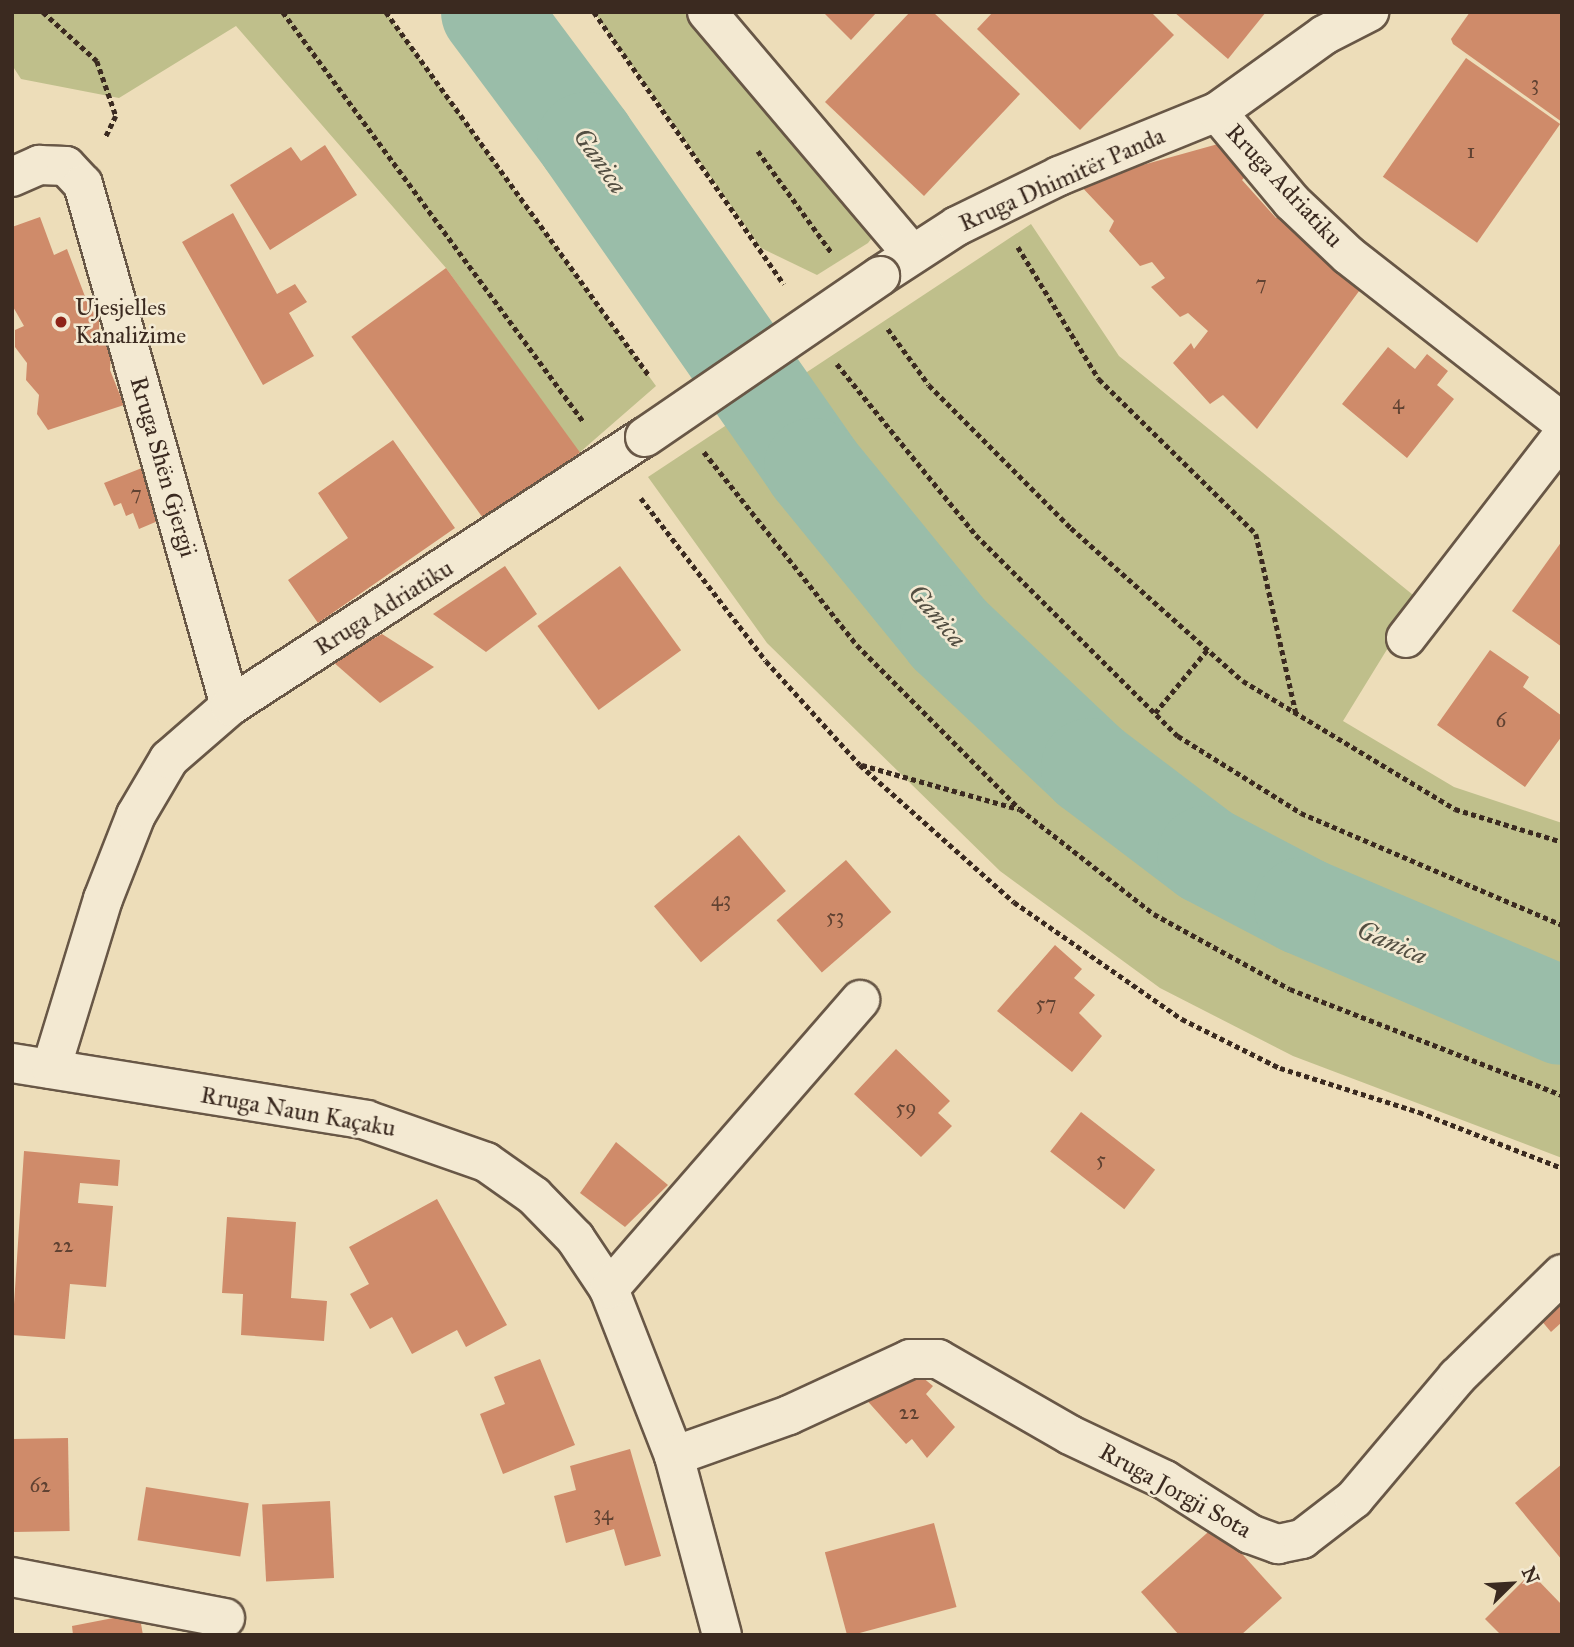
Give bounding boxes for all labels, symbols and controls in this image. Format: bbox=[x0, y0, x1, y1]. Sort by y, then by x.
house number: 3 bbox=[1531, 70, 1539, 96]
street label: Rruga Adriatiku bbox=[1220, 118, 1348, 254]
water label: Ganica bbox=[566, 122, 634, 200]
street label: Rruga Dhimitër Panda bbox=[955, 122, 1169, 238]
house number: 1 bbox=[1467, 138, 1475, 164]
house number: 7 bbox=[1255, 270, 1267, 296]
place label: Ujesjelles Kanalizime bbox=[75, 294, 186, 350]
marker: Ujesjelles Kanalizime bbox=[53, 314, 69, 330]
street label: Rruga Shën Gjergji bbox=[123, 373, 203, 561]
house number: 4 bbox=[1392, 389, 1404, 415]
house number: 7 bbox=[130, 480, 142, 506]
street label: Rruga Adriatiku bbox=[309, 554, 459, 662]
water label: Ganica bbox=[901, 578, 973, 654]
house number: 6 bbox=[1496, 707, 1506, 733]
house number: 43 bbox=[711, 886, 731, 912]
house number: 53 bbox=[826, 903, 844, 929]
water label: Ganica bbox=[1352, 914, 1432, 972]
house number: 57 bbox=[1036, 990, 1056, 1016]
street label: Rruga Naun Kaçaku bbox=[198, 1081, 398, 1143]
house number: 59 bbox=[895, 1094, 917, 1120]
house number: 5 bbox=[1096, 1146, 1106, 1172]
house number: 22 bbox=[53, 1232, 73, 1258]
house number: 22 bbox=[899, 1399, 919, 1425]
street label: Rruga Jorgji Sota bbox=[1094, 1437, 1256, 1545]
house number: 62 bbox=[29, 1472, 51, 1498]
house number: 34 bbox=[593, 1500, 613, 1526]
north arrow bbox=[1476, 1549, 1546, 1619]
text: N bbox=[1517, 1563, 1544, 1587]

